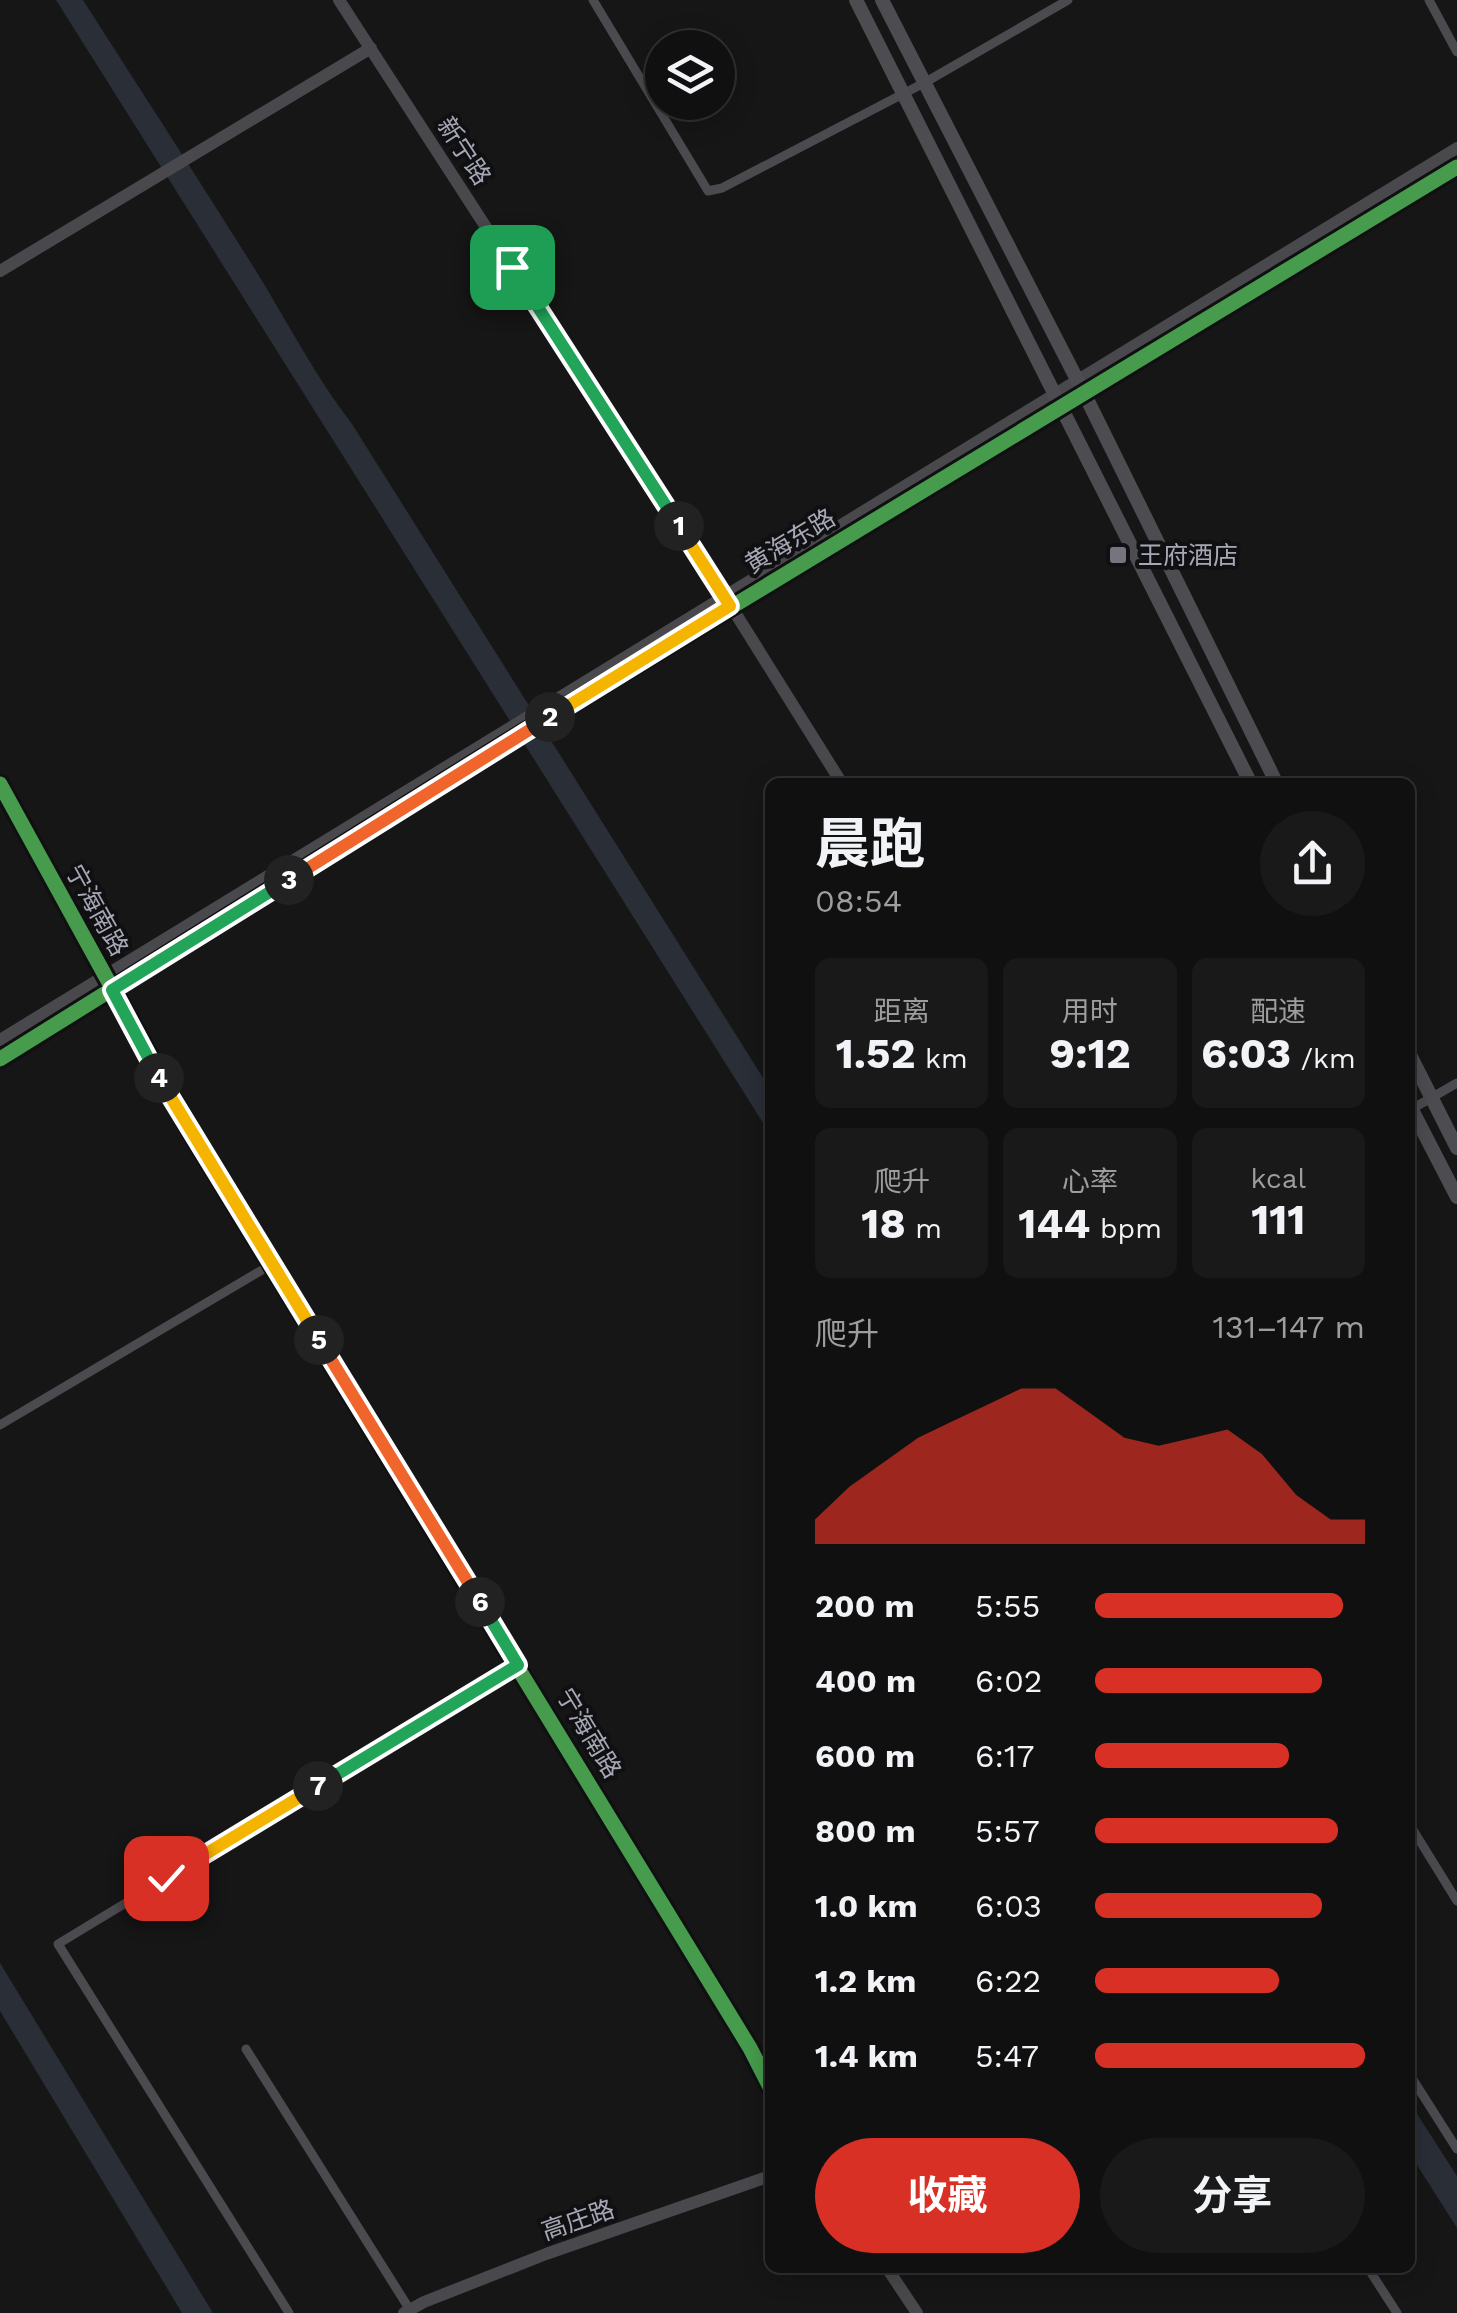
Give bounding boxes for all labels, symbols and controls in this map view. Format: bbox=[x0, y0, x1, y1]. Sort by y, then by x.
map controls bbox=[645, 30, 735, 120]
button: layers bbox=[645, 30, 735, 120]
street label: 新宁路 bbox=[431, 112, 497, 190]
pin bbox=[470, 225, 555, 310]
icon: arrive bbox=[485, 240, 540, 295]
pin: 1 bbox=[654, 501, 704, 551]
street label: 黄海东路 bbox=[740, 503, 840, 579]
text: 1 bbox=[673, 509, 685, 542]
place label: 王府酒店 bbox=[1138, 541, 1238, 570]
marker: 王府酒店 bbox=[1107, 544, 1129, 566]
pin: 2 bbox=[525, 692, 575, 742]
text: 2 bbox=[542, 700, 558, 733]
button: share bbox=[1260, 811, 1365, 916]
text: 晨跑 bbox=[815, 812, 925, 876]
pin: 3 bbox=[264, 855, 314, 905]
street label: 宁海南路 bbox=[60, 859, 134, 961]
text: 3 bbox=[281, 863, 297, 896]
text: 08:54 bbox=[815, 882, 902, 920]
text: 距离 bbox=[874, 995, 930, 1028]
text: 用时 bbox=[1062, 995, 1118, 1028]
text: 配速 bbox=[1250, 995, 1306, 1028]
text: 1.52 bbox=[836, 1029, 916, 1078]
text: 9:12 bbox=[1049, 1029, 1131, 1078]
text: 6:03 bbox=[1201, 1029, 1291, 1078]
text: km bbox=[916, 1042, 968, 1075]
text: /km bbox=[1291, 1042, 1356, 1075]
pin: 4 bbox=[134, 1053, 184, 1103]
text: 4 bbox=[150, 1061, 168, 1094]
text: kcal bbox=[1251, 1162, 1306, 1195]
text: 爬升 bbox=[874, 1165, 930, 1198]
text: 心率 bbox=[1062, 1165, 1118, 1198]
text: 111 bbox=[1251, 1195, 1305, 1244]
text: 18 bbox=[861, 1199, 906, 1248]
text: 144 bbox=[1018, 1199, 1091, 1248]
text: m bbox=[906, 1212, 942, 1245]
text: bpm bbox=[1091, 1212, 1162, 1245]
text: 131–147 m bbox=[1213, 1308, 1365, 1346]
pin: 5 bbox=[294, 1315, 344, 1365]
text: 爬升 bbox=[815, 1315, 879, 1353]
text: 5 bbox=[311, 1323, 327, 1356]
pin: 6 bbox=[455, 1577, 505, 1627]
text: 6 bbox=[471, 1585, 489, 1618]
text: 200 m bbox=[815, 1587, 915, 1625]
text: 5:55 bbox=[975, 1587, 1040, 1625]
text: 400 m bbox=[815, 1662, 916, 1700]
text: 6:02 bbox=[975, 1662, 1043, 1700]
street label: 宁海南路 bbox=[551, 1683, 627, 1783]
text: 600 m bbox=[815, 1737, 915, 1775]
text: 6:17 bbox=[975, 1737, 1034, 1775]
pin: 7 bbox=[293, 1761, 343, 1811]
text: 7 bbox=[309, 1769, 327, 1802]
text: 800 m bbox=[815, 1812, 916, 1850]
text: 5:57 bbox=[975, 1812, 1040, 1850]
pin bbox=[124, 1836, 209, 1921]
icon: check bbox=[139, 1851, 194, 1906]
text: 1.0 km bbox=[815, 1887, 918, 1925]
text: 6:03 bbox=[975, 1887, 1042, 1925]
text: 1.2 km bbox=[815, 1962, 916, 2000]
text: 6:22 bbox=[975, 1962, 1041, 2000]
text: 1.4 km bbox=[815, 2037, 918, 2075]
text: 5:47 bbox=[975, 2037, 1039, 2075]
button: 收藏 bbox=[815, 2138, 1080, 2253]
button: 分享 bbox=[1100, 2138, 1365, 2253]
street label: 高庄路 bbox=[538, 2194, 618, 2246]

